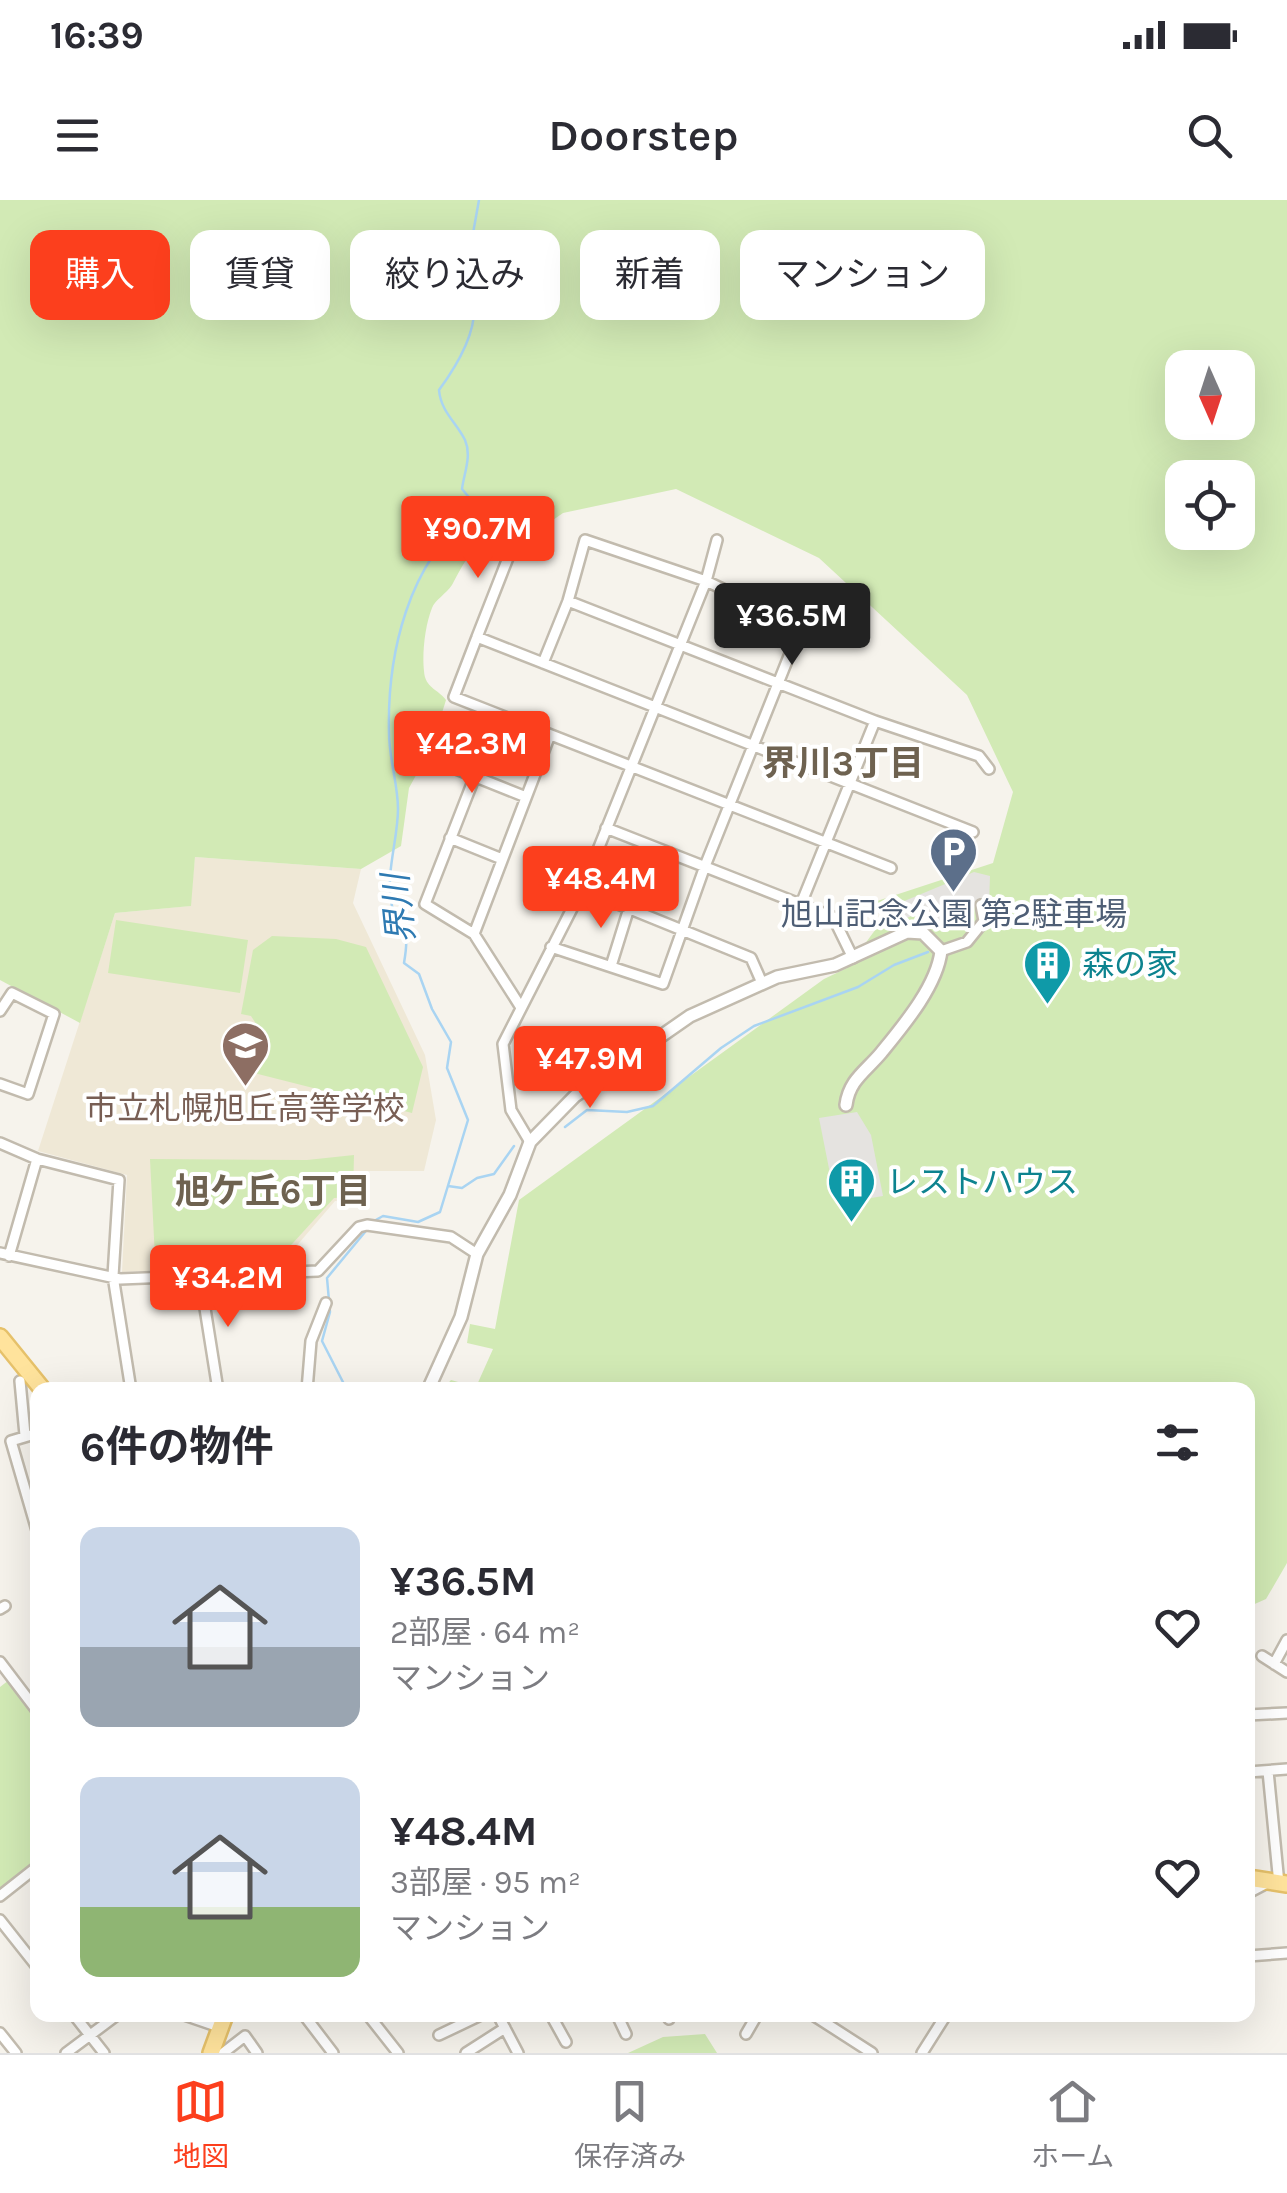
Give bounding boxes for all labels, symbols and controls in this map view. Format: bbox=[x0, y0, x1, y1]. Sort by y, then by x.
text: 16:39 bbox=[50, 13, 144, 58]
icon: menu bbox=[50, 108, 105, 163]
icon: search bbox=[1182, 108, 1237, 163]
text: Doorstep bbox=[548, 109, 739, 161]
chip: 購入 bbox=[30, 230, 170, 320]
chip: 賃貸 bbox=[190, 230, 330, 320]
chip: 絞り込み bbox=[350, 230, 560, 320]
chip: 新着 bbox=[580, 230, 720, 320]
chip: マンション bbox=[740, 230, 985, 320]
north arrow bbox=[1165, 350, 1255, 440]
map controls bbox=[1165, 350, 1255, 550]
button: locate bbox=[1165, 460, 1255, 550]
pin: ¥90.7M bbox=[397, 496, 559, 581]
text: ¥90.7M bbox=[423, 510, 533, 547]
pin: ¥36.5M bbox=[711, 583, 873, 668]
text: ¥36.5M bbox=[736, 597, 848, 634]
pin: ¥42.3M bbox=[391, 711, 553, 796]
text: ¥42.3M bbox=[416, 725, 528, 762]
district label: 界川3丁目 bbox=[762, 743, 924, 784]
parking icon: 旭山記念公園 第2駐車場 bbox=[928, 826, 980, 894]
pin: ¥48.4M bbox=[520, 846, 682, 931]
text: ¥48.4M bbox=[545, 860, 657, 897]
water label: 界川 bbox=[375, 868, 423, 946]
place label: 旭山記念公園 第2駐車場 bbox=[781, 896, 1127, 933]
building icon: 森の家 bbox=[1021, 938, 1073, 1006]
place label: 森の家 bbox=[1082, 946, 1178, 983]
school or university icon: 市立札幌旭丘高等学校 bbox=[219, 1020, 271, 1088]
pin: ¥47.9M bbox=[509, 1026, 671, 1111]
text: ¥47.9M bbox=[536, 1040, 644, 1077]
place label: 市立札幌旭丘高等学校 bbox=[85, 1090, 405, 1127]
building icon: レストハウス bbox=[825, 1156, 877, 1224]
place label: レストハウス bbox=[886, 1164, 1078, 1201]
district label: 旭ケ丘6丁目 bbox=[175, 1171, 371, 1212]
pin: ¥34.2M bbox=[147, 1245, 309, 1330]
text: ¥34.2M bbox=[172, 1259, 284, 1296]
icon: filters bbox=[1150, 1415, 1205, 1470]
text: 6件の物件 bbox=[80, 1422, 274, 1472]
text: ¥36.5M bbox=[390, 1556, 536, 1606]
icon: home bbox=[160, 1567, 280, 1687]
icon: heart bbox=[1150, 1600, 1205, 1655]
text: 2部屋 · 64 m² bbox=[390, 1614, 580, 1651]
text: マンション bbox=[390, 1660, 550, 1697]
text: ¥48.4M bbox=[390, 1806, 538, 1856]
icon: home bbox=[160, 1817, 280, 1937]
icon: heart bbox=[1150, 1850, 1205, 1905]
text: 3部屋 · 95 m² bbox=[390, 1864, 581, 1901]
text: マンション bbox=[390, 1910, 550, 1947]
tab: 地図 bbox=[173, 2074, 229, 2174]
tab: 保存済み bbox=[574, 2074, 686, 2174]
tab: ホーム bbox=[1031, 2074, 1114, 2174]

